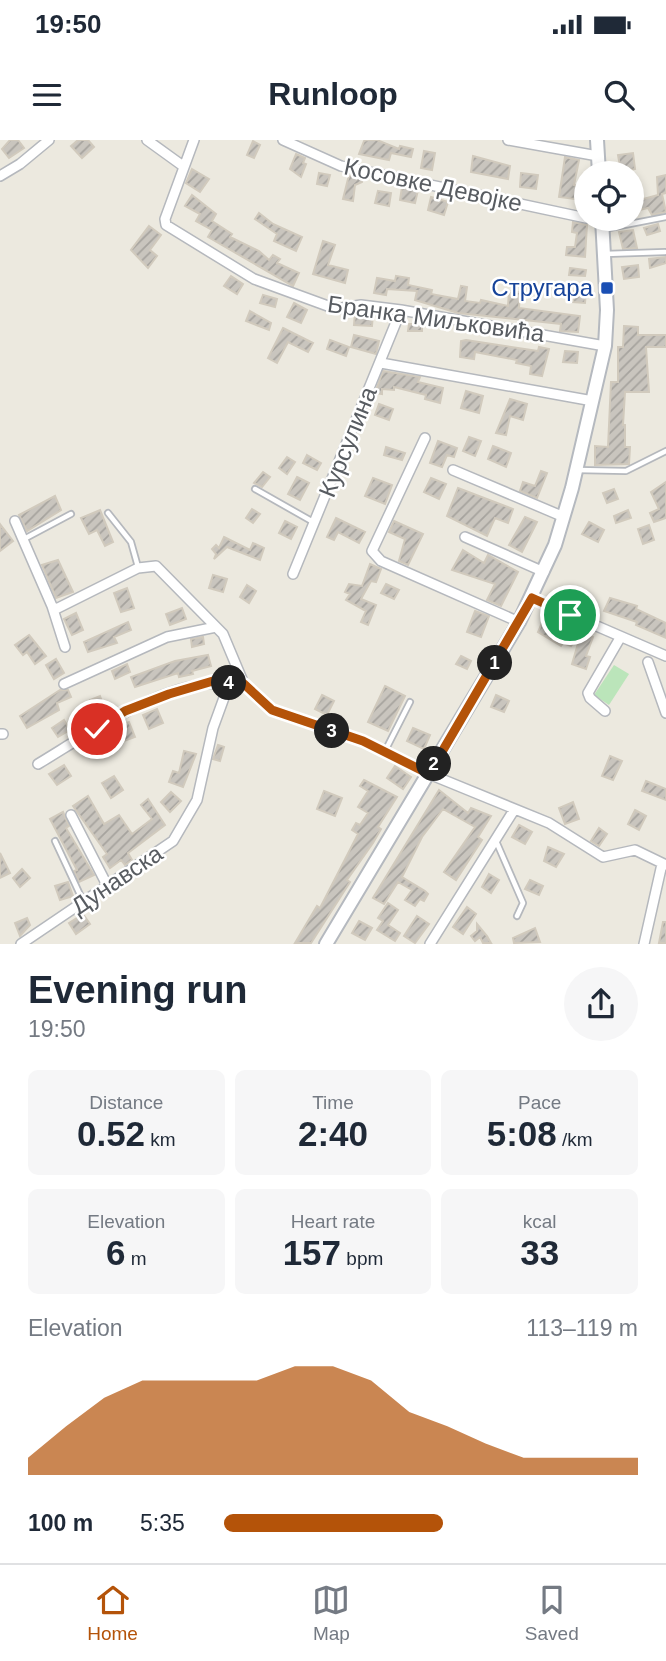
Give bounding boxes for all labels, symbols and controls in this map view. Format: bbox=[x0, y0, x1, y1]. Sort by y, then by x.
text: 19:50 bbox=[35, 9, 102, 39]
icon: menu bbox=[28, 76, 66, 114]
text: Runloop bbox=[268, 76, 398, 112]
icon: search bbox=[600, 76, 638, 114]
street label: Косовке Девојке bbox=[342, 152, 525, 217]
map controls bbox=[574, 161, 644, 231]
button: locate bbox=[574, 161, 644, 231]
place label: Стругара bbox=[491, 274, 594, 301]
marker: Стругара bbox=[599, 280, 615, 296]
street label: Бранка Миљковића bbox=[326, 290, 547, 347]
street label: Курсулина bbox=[313, 382, 382, 501]
pin bbox=[540, 585, 600, 645]
icon: arrive bbox=[551, 596, 589, 634]
pin: 1 bbox=[477, 645, 512, 680]
text: 1 bbox=[489, 652, 500, 673]
pin: 4 bbox=[212, 666, 246, 700]
text: 4 bbox=[223, 672, 234, 693]
pin bbox=[67, 699, 127, 759]
icon: check bbox=[78, 710, 116, 748]
pin: 3 bbox=[314, 714, 350, 748]
text: 3 bbox=[326, 720, 337, 741]
pin: 2 bbox=[416, 746, 452, 782]
text: 2 bbox=[428, 753, 439, 774]
street label: Дунавска bbox=[66, 839, 168, 920]
button: share bbox=[564, 967, 638, 1041]
text: Evening run bbox=[28, 969, 248, 1011]
text: 19:50 bbox=[28, 1016, 86, 1042]
text: Distance bbox=[89, 1092, 163, 1113]
text: Time bbox=[312, 1092, 354, 1113]
text: Pace bbox=[518, 1092, 561, 1113]
text: 0.52 bbox=[77, 1114, 145, 1153]
text: 2:40 bbox=[298, 1114, 368, 1153]
text: 5:08 bbox=[487, 1114, 557, 1153]
text: km bbox=[145, 1129, 176, 1150]
text: /km bbox=[557, 1129, 593, 1150]
text: Elevation bbox=[87, 1211, 165, 1232]
text: Heart rate bbox=[291, 1211, 375, 1232]
text: kcal bbox=[523, 1211, 557, 1232]
text: 6 bbox=[106, 1233, 126, 1272]
text: 157 bbox=[283, 1233, 341, 1272]
text: 33 bbox=[520, 1233, 559, 1272]
text: m bbox=[126, 1248, 147, 1269]
text: bpm bbox=[341, 1248, 383, 1269]
text: Elevation bbox=[28, 1315, 123, 1341]
text: 113–119 m bbox=[526, 1315, 638, 1341]
text: 100 m bbox=[28, 1510, 93, 1536]
text: 5:35 bbox=[140, 1510, 185, 1536]
tab: Home bbox=[87, 1581, 138, 1645]
tab: Map bbox=[312, 1581, 350, 1645]
tab: Saved bbox=[525, 1581, 579, 1645]

